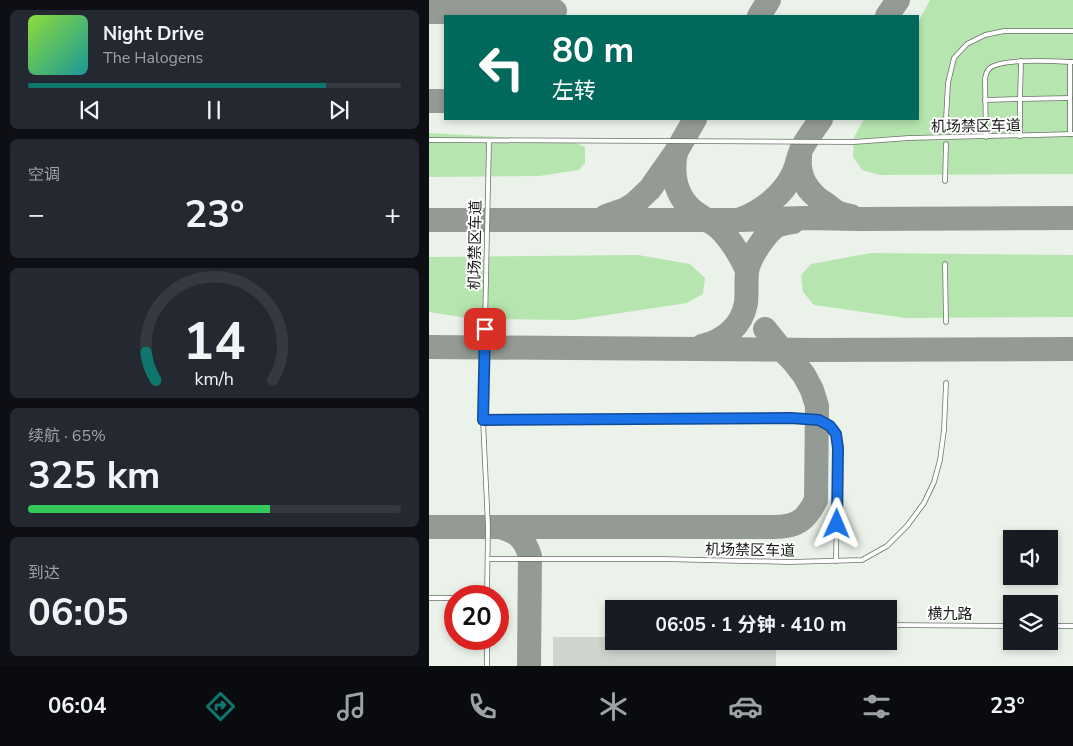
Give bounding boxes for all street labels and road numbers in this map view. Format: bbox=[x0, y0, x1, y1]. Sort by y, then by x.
street label: 机场禁区车道 bbox=[931, 115, 1021, 137]
street label: 机场禁区车道 bbox=[464, 200, 486, 290]
street label: 机场禁区车道 bbox=[705, 539, 795, 561]
street label: 横九路 bbox=[927, 604, 973, 624]

